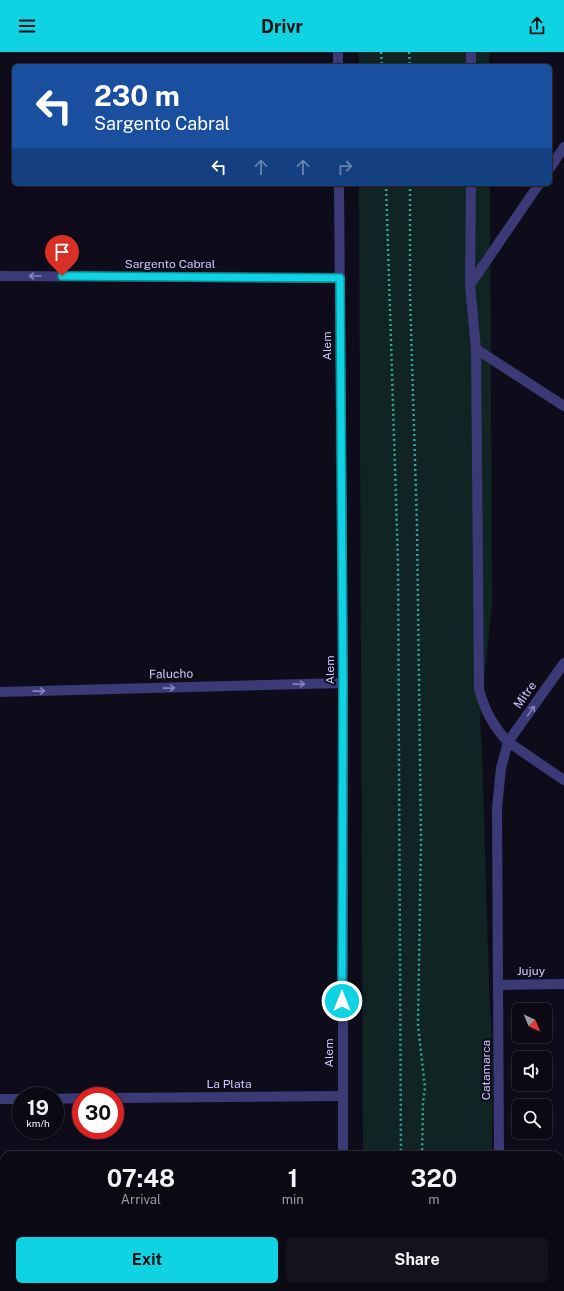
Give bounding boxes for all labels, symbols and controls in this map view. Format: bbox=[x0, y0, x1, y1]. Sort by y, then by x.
icon: menu bbox=[16, 15, 38, 37]
icon: share bbox=[526, 15, 548, 37]
text: Drivr bbox=[261, 16, 303, 37]
text: 230 m bbox=[94, 79, 180, 112]
icon: left bbox=[28, 80, 80, 132]
text: Sargento Cabral bbox=[94, 113, 230, 134]
icon: left bbox=[208, 156, 230, 178]
icon: ahead bbox=[250, 156, 272, 178]
icon: ahead bbox=[292, 156, 314, 178]
icon: right bbox=[334, 156, 356, 178]
pin bbox=[45, 235, 79, 276]
icon: arrive bbox=[51, 241, 73, 263]
street label: Sargento Cabral bbox=[125, 257, 216, 271]
one-way arrow bbox=[29, 272, 42, 280]
street label: Alem bbox=[320, 331, 334, 361]
street label: Alem bbox=[323, 655, 337, 685]
street label: Falucho bbox=[149, 667, 193, 681]
street label: Mitre bbox=[511, 679, 539, 711]
one-way arrow bbox=[292, 681, 305, 688]
one-way arrow bbox=[162, 684, 175, 691]
one-way arrow bbox=[32, 687, 45, 694]
one-way arrow bbox=[527, 705, 535, 716]
street label: Jujuy bbox=[517, 964, 546, 978]
position arrow bbox=[321, 980, 363, 1022]
north arrow bbox=[512, 1003, 552, 1043]
map controls bbox=[512, 1003, 552, 1139]
street label: Alem bbox=[322, 1038, 336, 1068]
street label: Catamarca bbox=[479, 1040, 493, 1100]
button: sound bbox=[512, 1051, 552, 1091]
street label: La Plata bbox=[206, 1077, 252, 1091]
speed limit sign: 30 bbox=[72, 1087, 124, 1139]
text: 19 bbox=[27, 1096, 49, 1120]
button: search bbox=[512, 1099, 552, 1139]
text: km/h bbox=[26, 1117, 50, 1129]
text: 07:48 bbox=[107, 1164, 175, 1192]
text: 1 bbox=[288, 1164, 298, 1192]
text: 320 bbox=[411, 1164, 457, 1192]
text: Arrival bbox=[121, 1192, 161, 1207]
text: min bbox=[282, 1192, 304, 1207]
text: m bbox=[428, 1192, 440, 1207]
button: Exit bbox=[16, 1237, 278, 1283]
button: Share bbox=[286, 1237, 548, 1283]

